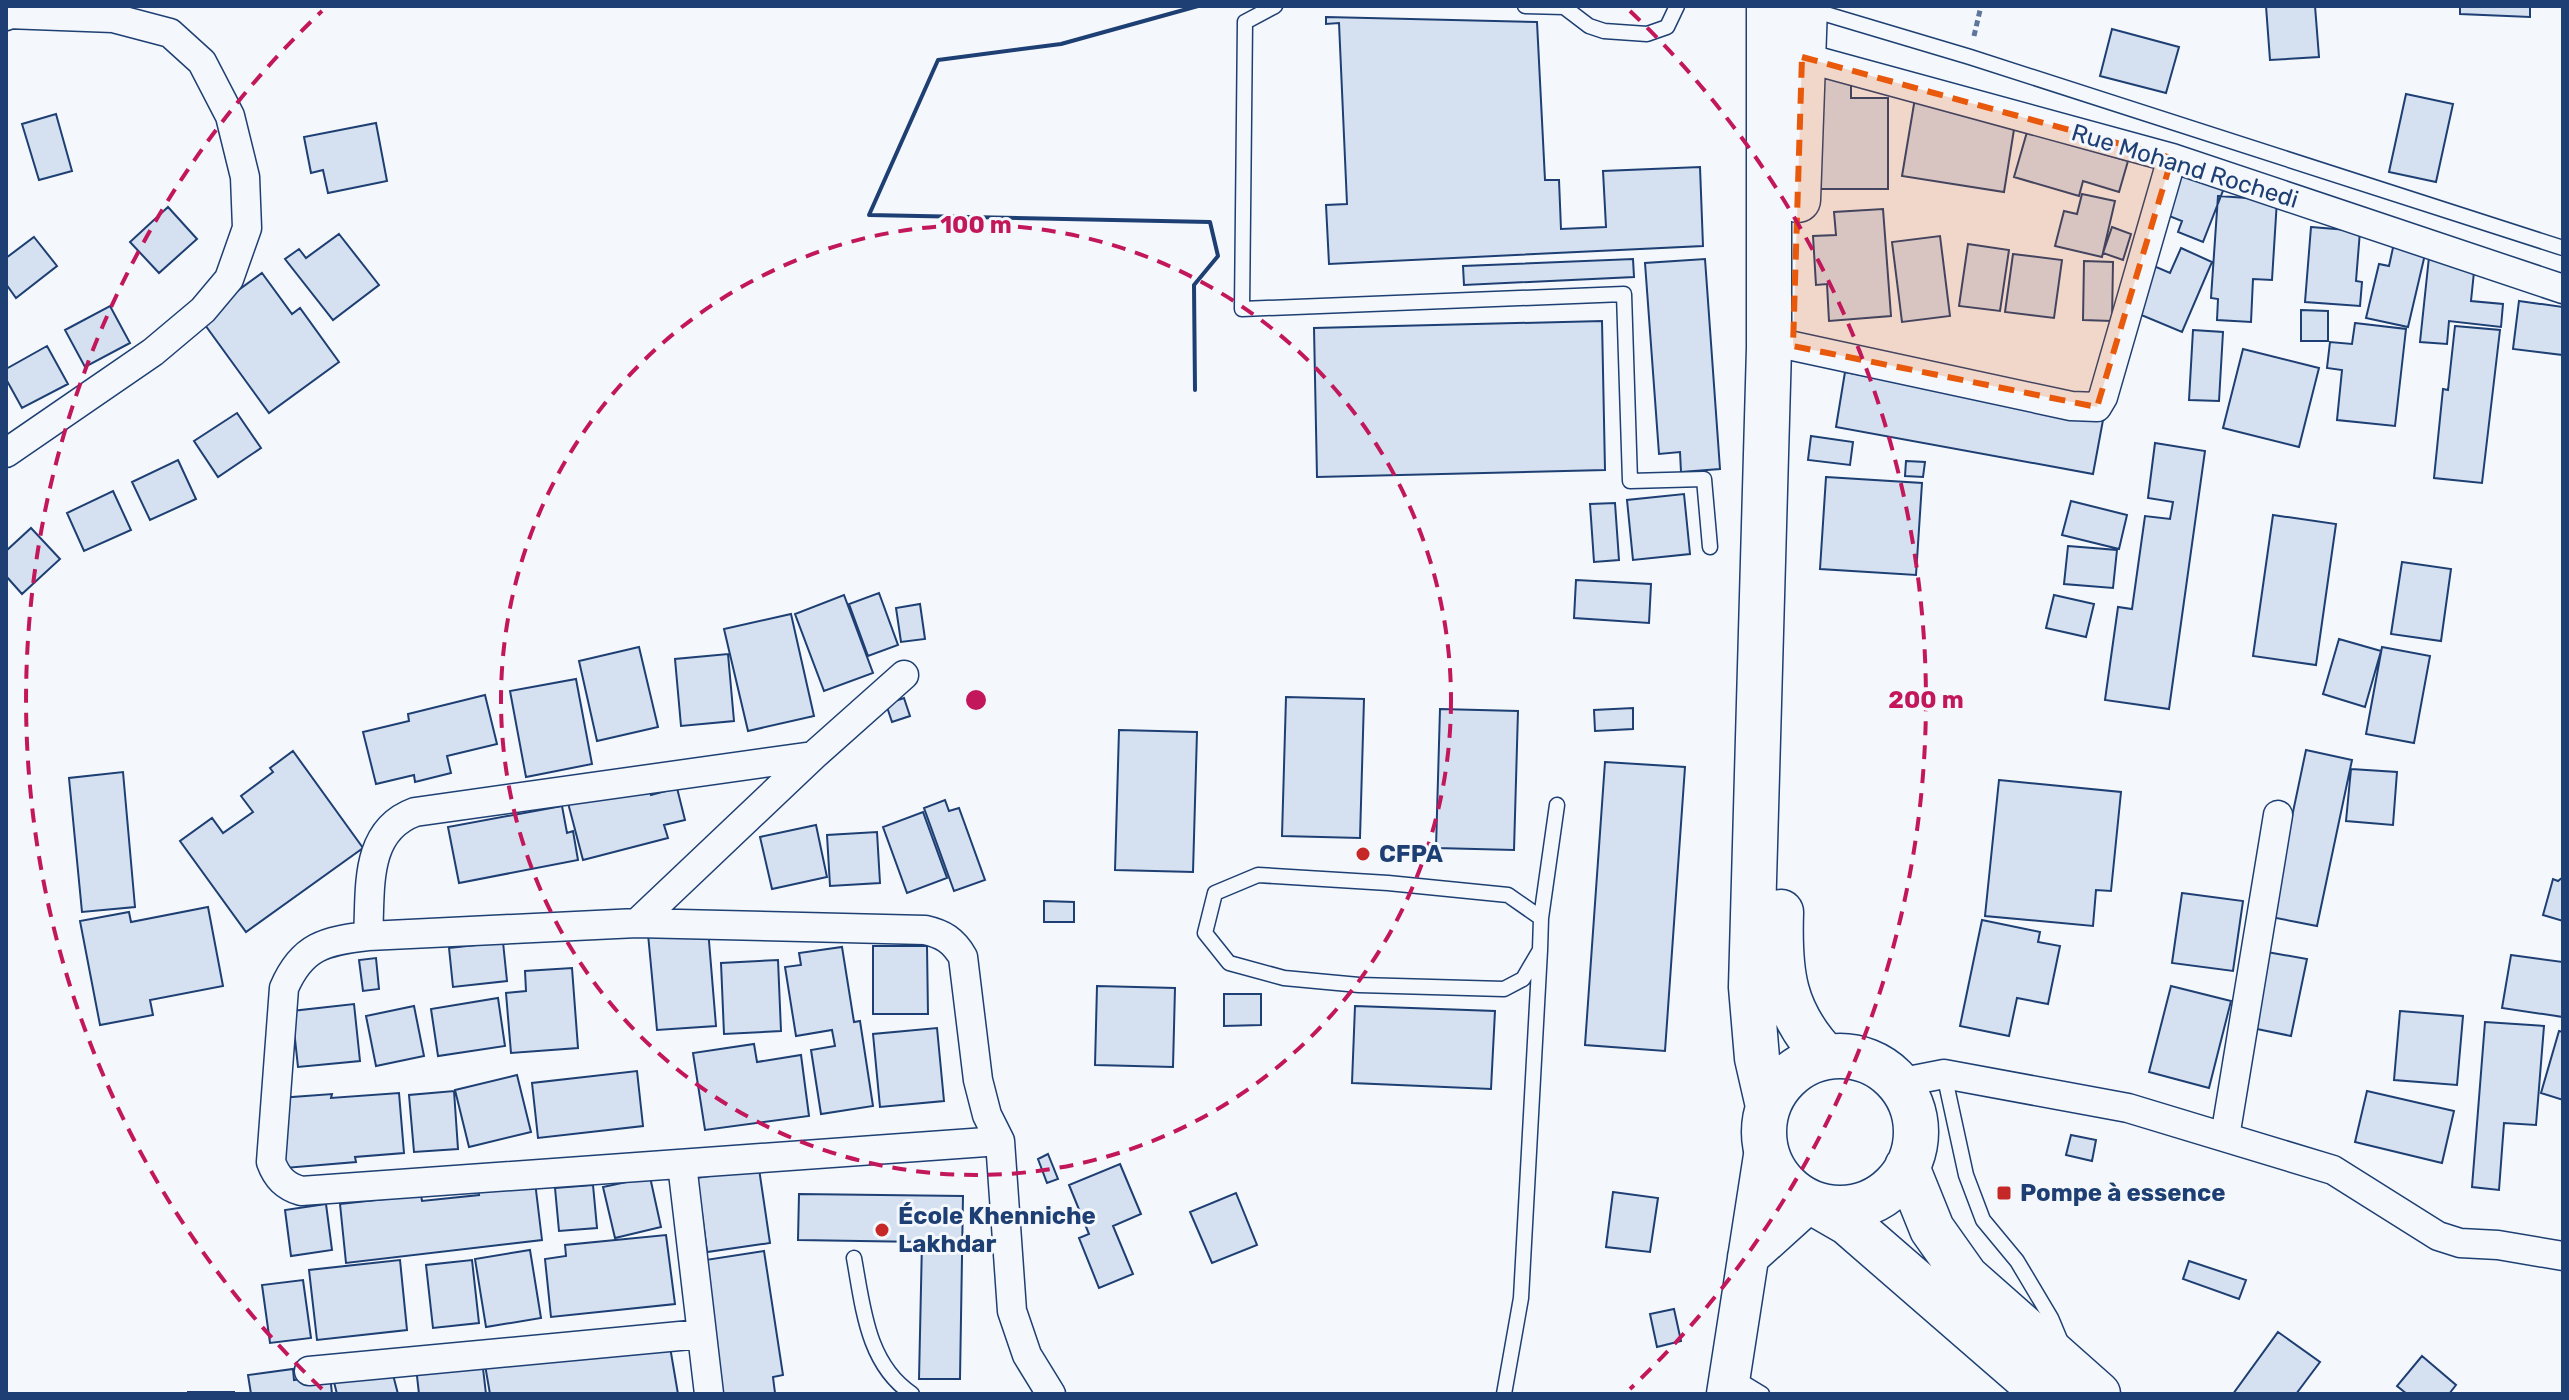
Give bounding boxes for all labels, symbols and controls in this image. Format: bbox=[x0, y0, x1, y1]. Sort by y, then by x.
street label: Rue Mohand Rochedi bbox=[2068, 118, 2302, 214]
text: 100 m bbox=[940, 211, 1012, 239]
centre of rings bbox=[962, 686, 990, 714]
text: 200 m bbox=[1888, 686, 1964, 714]
place label: CFPA bbox=[1379, 840, 1443, 868]
marker: CFPA bbox=[1354, 845, 1372, 863]
place label: Pompe à essence bbox=[2020, 1179, 2225, 1207]
marker: Pompe à essence bbox=[1995, 1184, 2013, 1202]
place label: École Khenniche Lakhdar bbox=[898, 1202, 1096, 1258]
marker: École Khenniche Lakhdar bbox=[873, 1221, 891, 1239]

